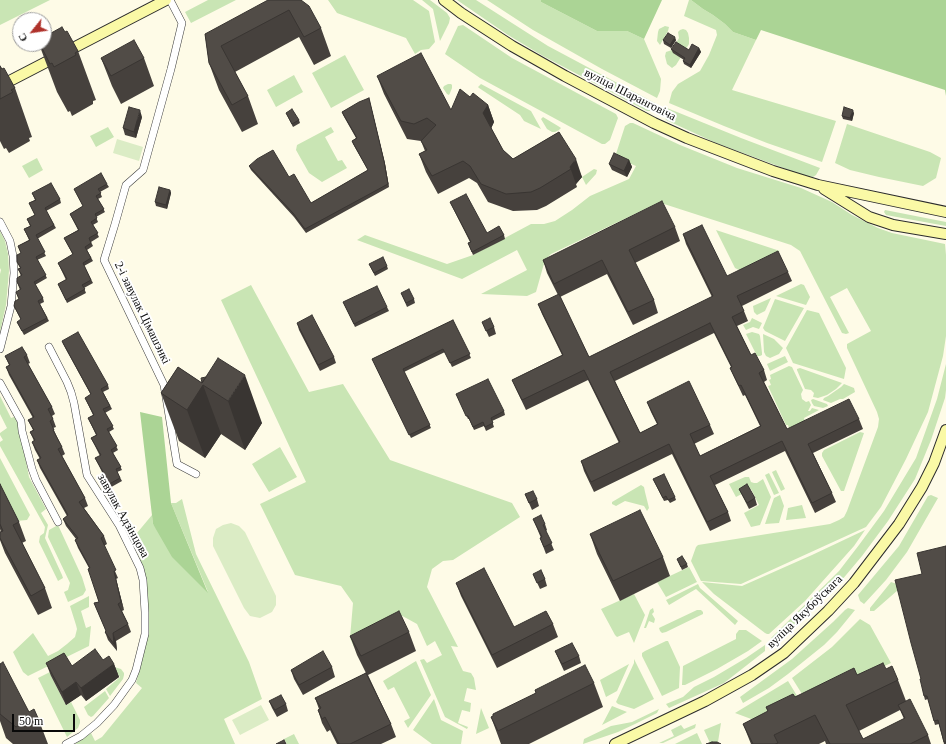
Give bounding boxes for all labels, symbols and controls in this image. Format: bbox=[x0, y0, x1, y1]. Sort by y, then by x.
north arrow bbox=[12, 12, 52, 52]
text: С bbox=[15, 31, 30, 44]
street label: вуліца Шаранговіча bbox=[582, 66, 678, 124]
street label: 2-і завулак Цімашэнкі bbox=[111, 259, 173, 367]
street label: завулак Адзінцова bbox=[94, 472, 152, 560]
street label: вуліца Якубоўскага bbox=[764, 572, 846, 652]
scale bar bbox=[14, 706, 77, 732]
text: 50 m bbox=[19, 714, 43, 728]

